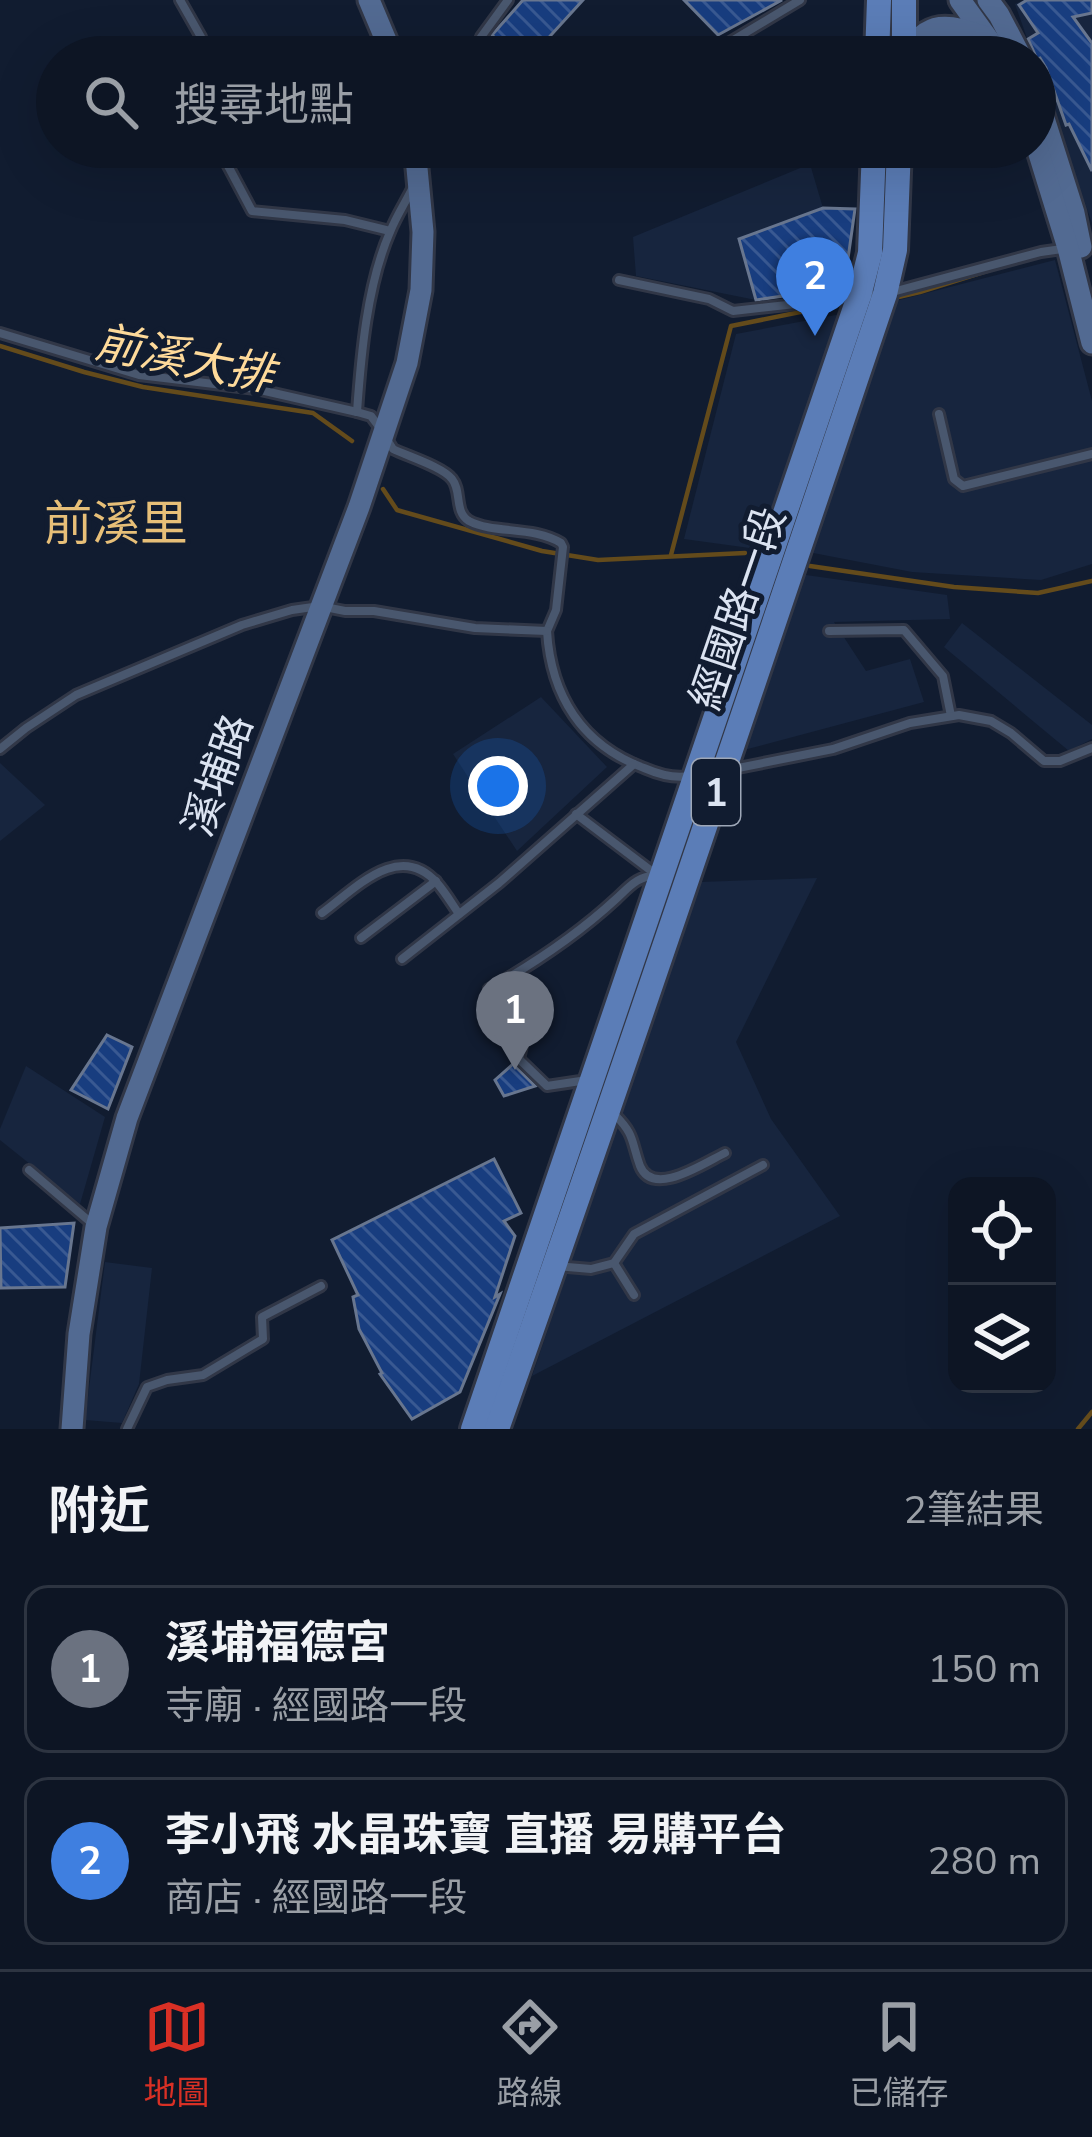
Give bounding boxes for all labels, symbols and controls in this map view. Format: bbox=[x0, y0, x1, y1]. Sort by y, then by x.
search box bbox=[36, 36, 1056, 168]
icon: search bbox=[78, 69, 144, 135]
text: 搜尋地點 bbox=[174, 75, 354, 136]
pin: 2 bbox=[776, 237, 854, 336]
water label: 前溪大排 bbox=[91, 312, 284, 408]
district label: 前溪里 bbox=[44, 491, 188, 557]
street label: 經國路一段 bbox=[677, 500, 800, 717]
street label: 溪埔路 bbox=[170, 707, 267, 844]
your location bbox=[468, 756, 528, 816]
road number: 1 bbox=[692, 759, 740, 825]
pin: 1 bbox=[476, 971, 554, 1070]
map controls bbox=[948, 1177, 1056, 1393]
button: locate bbox=[948, 1177, 1056, 1285]
button: layers bbox=[948, 1285, 1056, 1393]
text: 附近 bbox=[48, 1476, 150, 1546]
text: 2筆結果 bbox=[904, 1484, 1044, 1537]
text: 溪埔福德宮 bbox=[165, 1613, 390, 1674]
text: 1 bbox=[78, 1643, 102, 1696]
text: 150 m bbox=[927, 1643, 1041, 1696]
text: 寺廟 · 經國路一段 bbox=[165, 1680, 467, 1733]
text: 李小飛 水晶珠寶 直播 易購平台 bbox=[165, 1805, 786, 1866]
text: 2 bbox=[78, 1835, 102, 1888]
text: 280 m bbox=[927, 1835, 1041, 1888]
text: 商店 · 經國路一段 bbox=[165, 1872, 467, 1925]
tab: 地圖 bbox=[144, 1994, 210, 2116]
tab: 路線 bbox=[497, 1994, 563, 2116]
tab: 已儲存 bbox=[850, 1994, 949, 2116]

